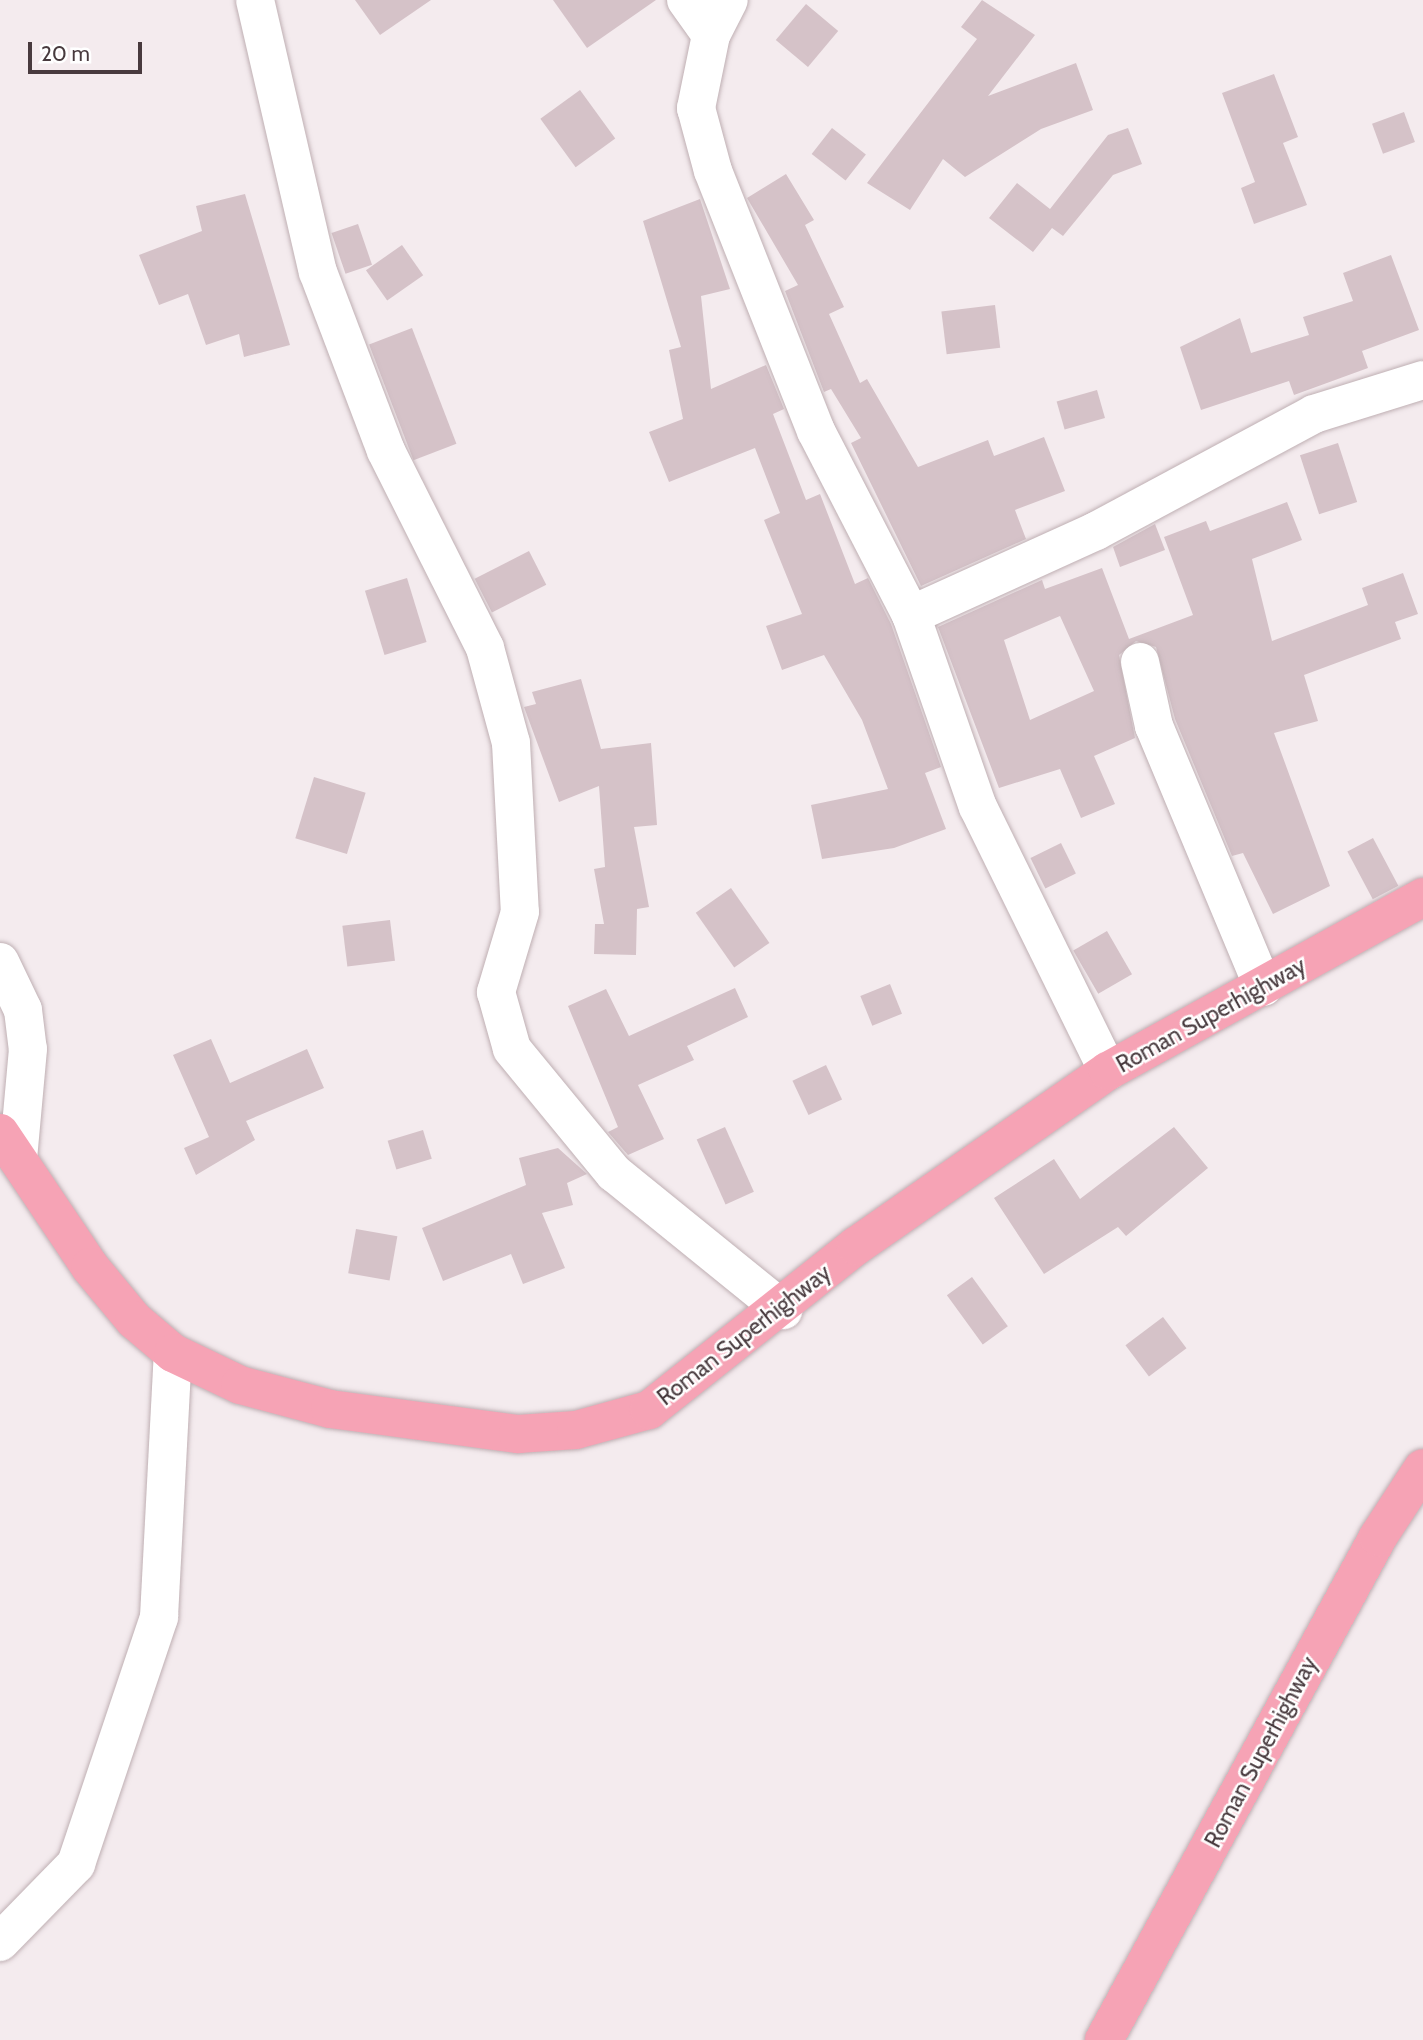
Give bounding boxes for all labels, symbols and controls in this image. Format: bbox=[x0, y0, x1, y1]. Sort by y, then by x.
scale bar bbox=[32, 28, 145, 72]
text: 20 m bbox=[41, 41, 90, 66]
street label: Roman Superhighway bbox=[1111, 951, 1311, 1079]
street label: Roman Superhighway bbox=[652, 1259, 836, 1411]
street label: Roman Superhighway bbox=[1199, 1652, 1323, 1852]

